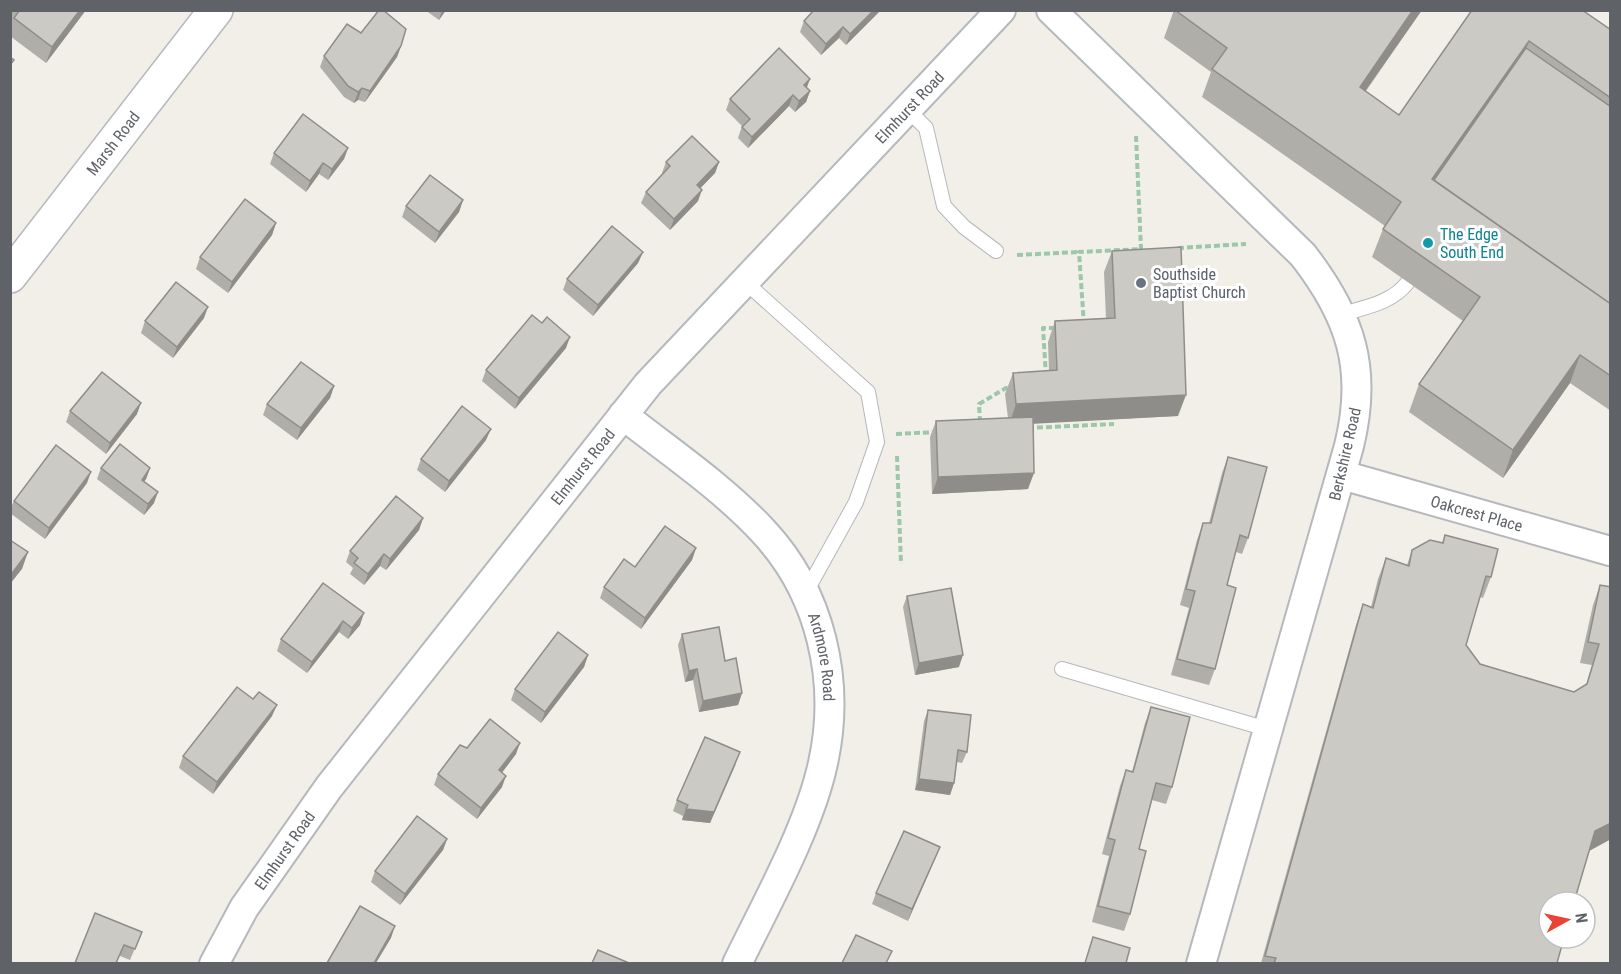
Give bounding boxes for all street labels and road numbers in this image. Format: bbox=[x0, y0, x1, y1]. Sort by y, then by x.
street label: Elmhurst Road bbox=[871, 67, 948, 147]
street label: Marsh Road bbox=[82, 108, 143, 179]
street label: Berkshire Road bbox=[1325, 406, 1365, 502]
street label: Elmhurst Road bbox=[547, 425, 619, 509]
street label: Oakcrest Place bbox=[1428, 491, 1525, 535]
street label: Ardmore Road bbox=[804, 610, 839, 702]
street label: Elmhurst Road bbox=[250, 807, 319, 893]

